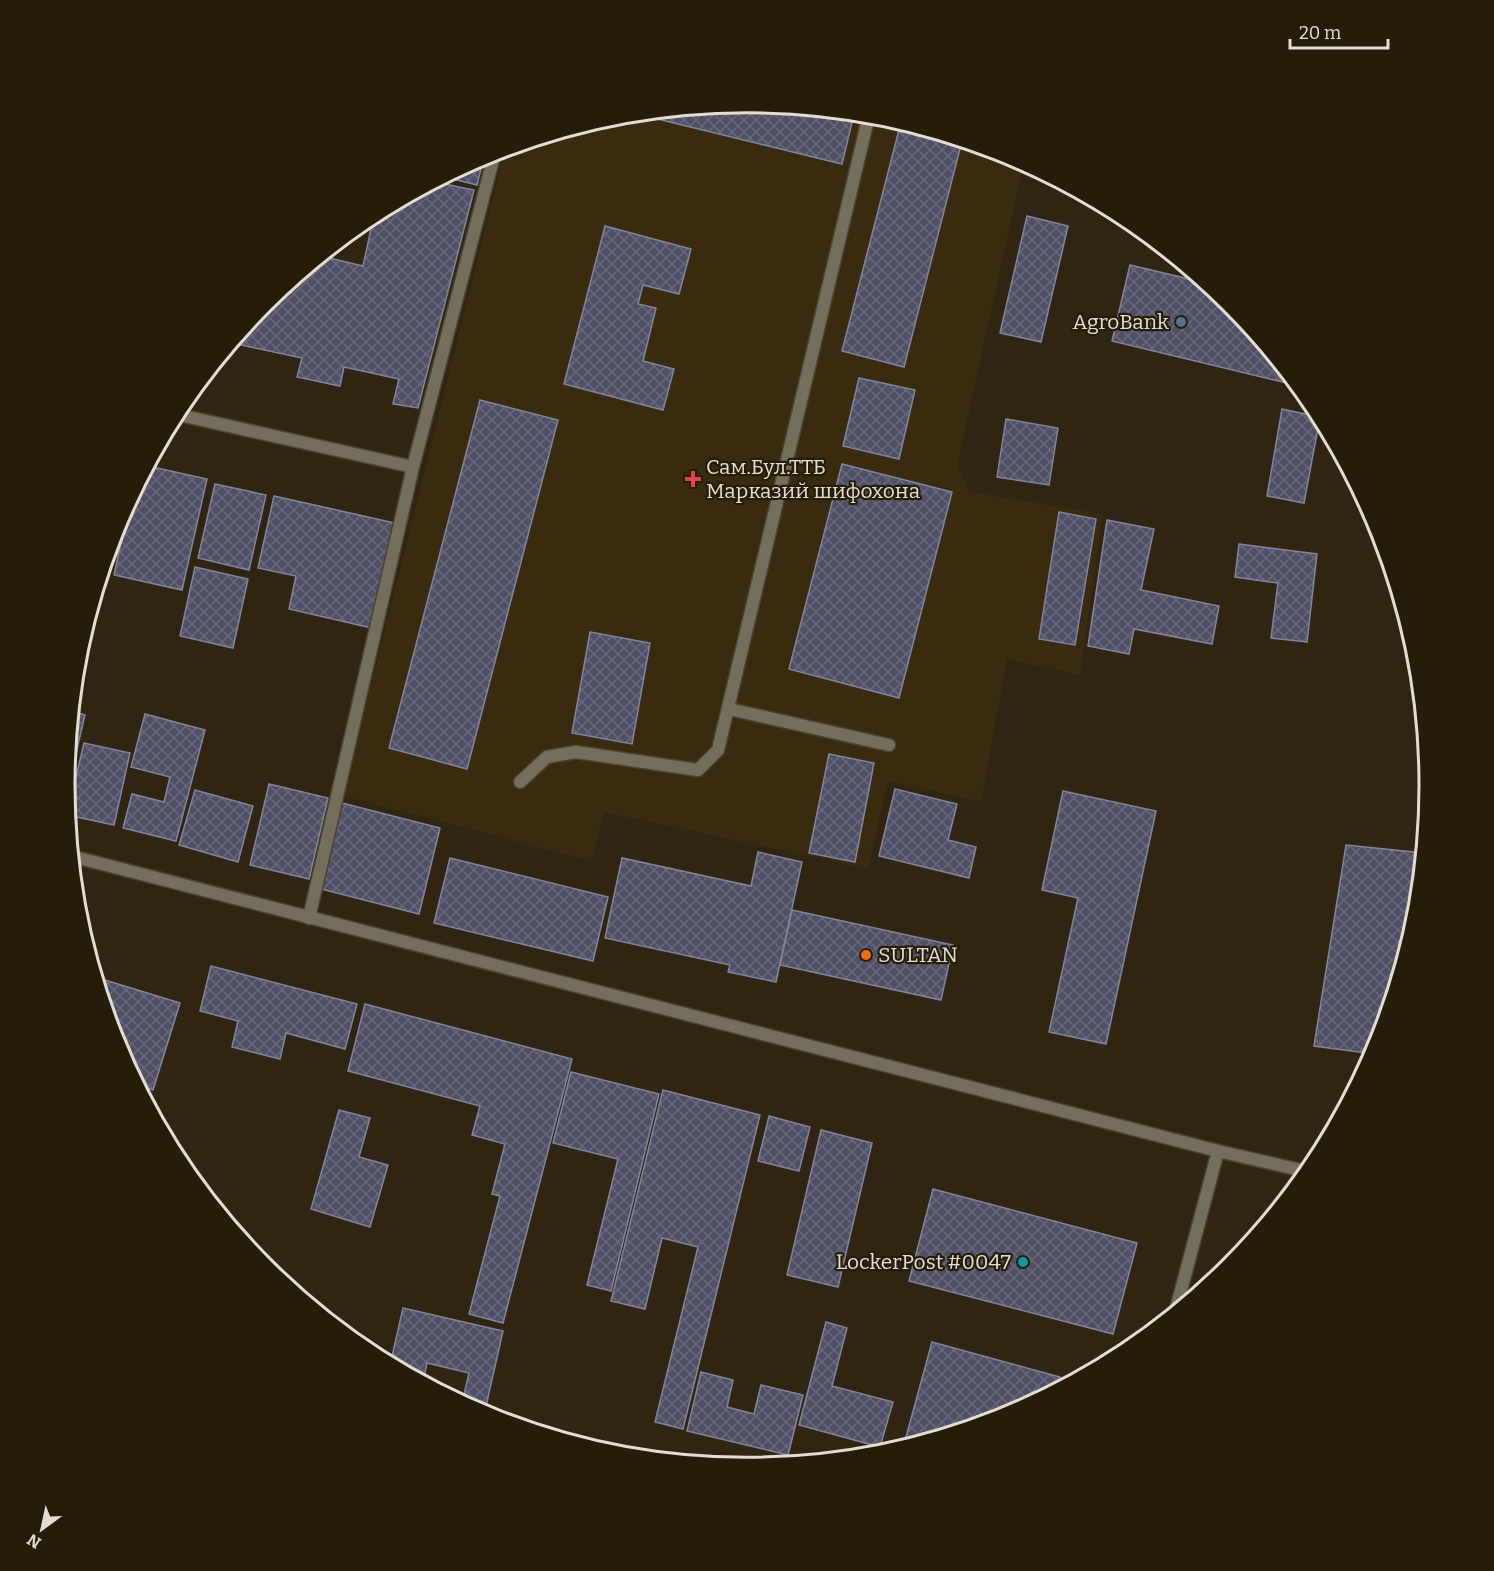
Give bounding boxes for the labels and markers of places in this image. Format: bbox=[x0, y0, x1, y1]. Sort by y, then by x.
place label: AgroBank bbox=[1073, 309, 1169, 335]
marker: AgroBank bbox=[1174, 315, 1188, 329]
place label: Сам.Бул.ТТБ Марказий шифохона bbox=[706, 454, 921, 504]
marker: Сам.Бул.ТТБ Марказий шифохона bbox=[684, 470, 702, 488]
place label: SULTAN bbox=[878, 942, 958, 968]
marker: SULTAN bbox=[859, 948, 873, 962]
place label: LockerPost #0047 bbox=[836, 1249, 1011, 1275]
marker: LockerPost #0047 bbox=[1016, 1255, 1030, 1269]

